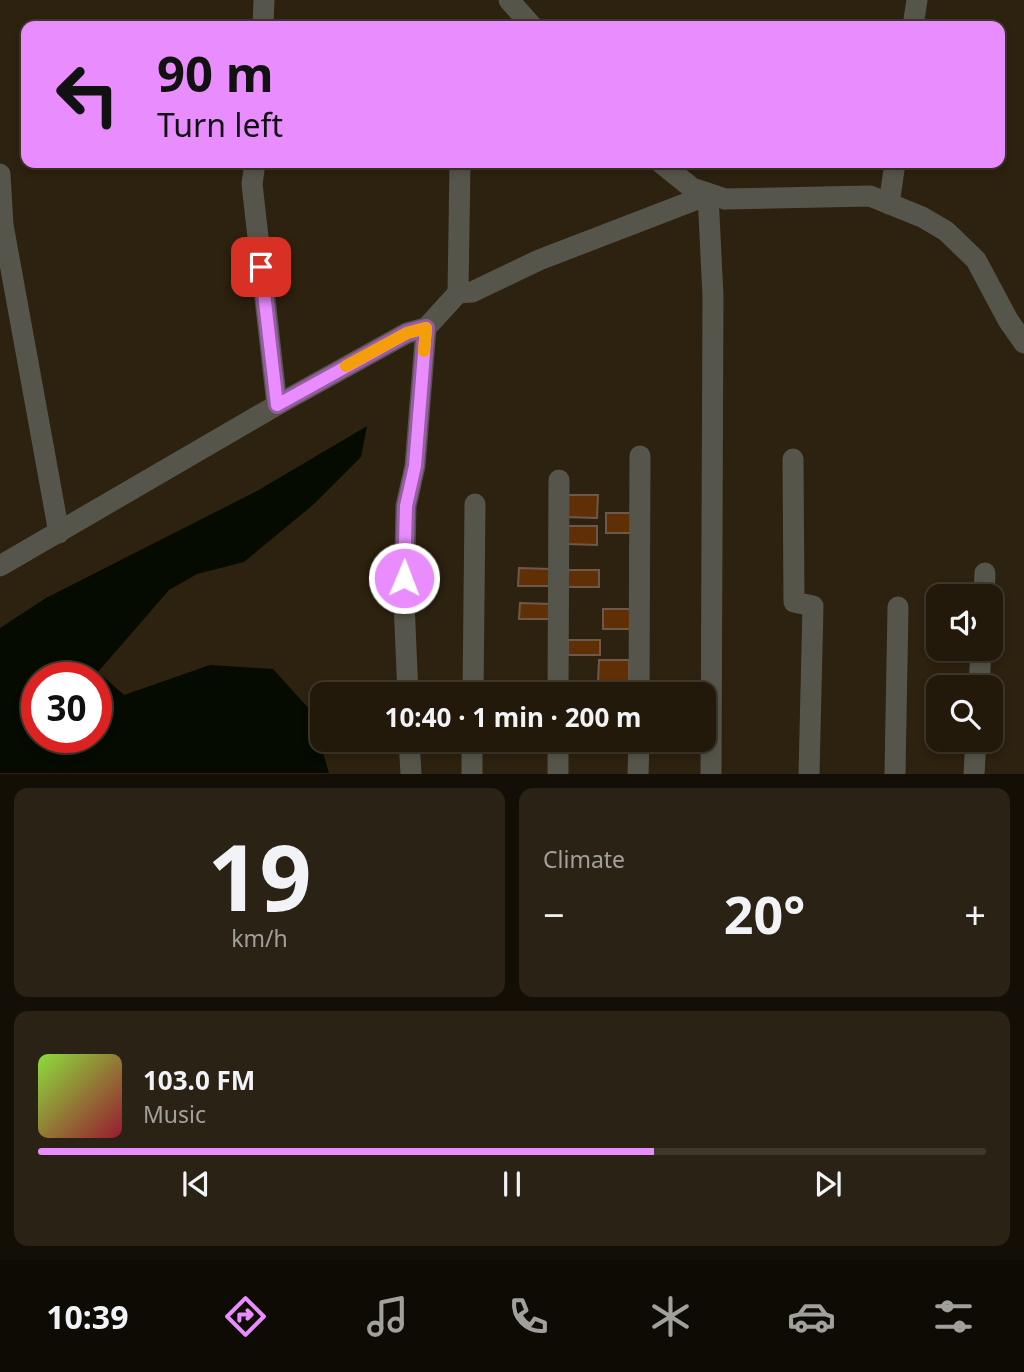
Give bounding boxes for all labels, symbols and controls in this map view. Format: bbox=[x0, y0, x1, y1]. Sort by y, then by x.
text: 90 m bbox=[157, 40, 274, 106]
icon: left bbox=[42, 49, 133, 140]
text: Turn left bbox=[157, 103, 283, 146]
pin bbox=[231, 237, 291, 297]
icon: arrive bbox=[242, 248, 280, 286]
position arrow bbox=[367, 541, 441, 615]
map controls bbox=[926, 584, 1003, 752]
button: sound bbox=[926, 584, 1003, 661]
speed limit sign: 30 bbox=[21, 662, 112, 753]
button: search bbox=[926, 675, 1003, 752]
text: 10:40 · 1 min · 200 m bbox=[385, 699, 641, 735]
text: 19 bbox=[207, 814, 312, 938]
text: Climate bbox=[543, 843, 625, 875]
text: 20° bbox=[724, 878, 805, 949]
text: − bbox=[543, 888, 565, 940]
text: + bbox=[964, 888, 986, 940]
text: km/h bbox=[231, 922, 288, 954]
text: 103.0 FM bbox=[143, 1062, 255, 1098]
text: Music bbox=[143, 1098, 206, 1130]
icon: previous bbox=[177, 1165, 215, 1203]
icon: pause bbox=[493, 1165, 531, 1203]
icon: next bbox=[809, 1165, 847, 1203]
icon: directions bbox=[221, 1292, 270, 1341]
icon: music bbox=[363, 1292, 412, 1341]
icon: phone bbox=[504, 1292, 553, 1341]
icon: climate bbox=[646, 1292, 695, 1341]
icon: car bbox=[787, 1292, 836, 1341]
icon: filters bbox=[929, 1292, 978, 1341]
text: 10:39 bbox=[46, 1295, 128, 1338]

